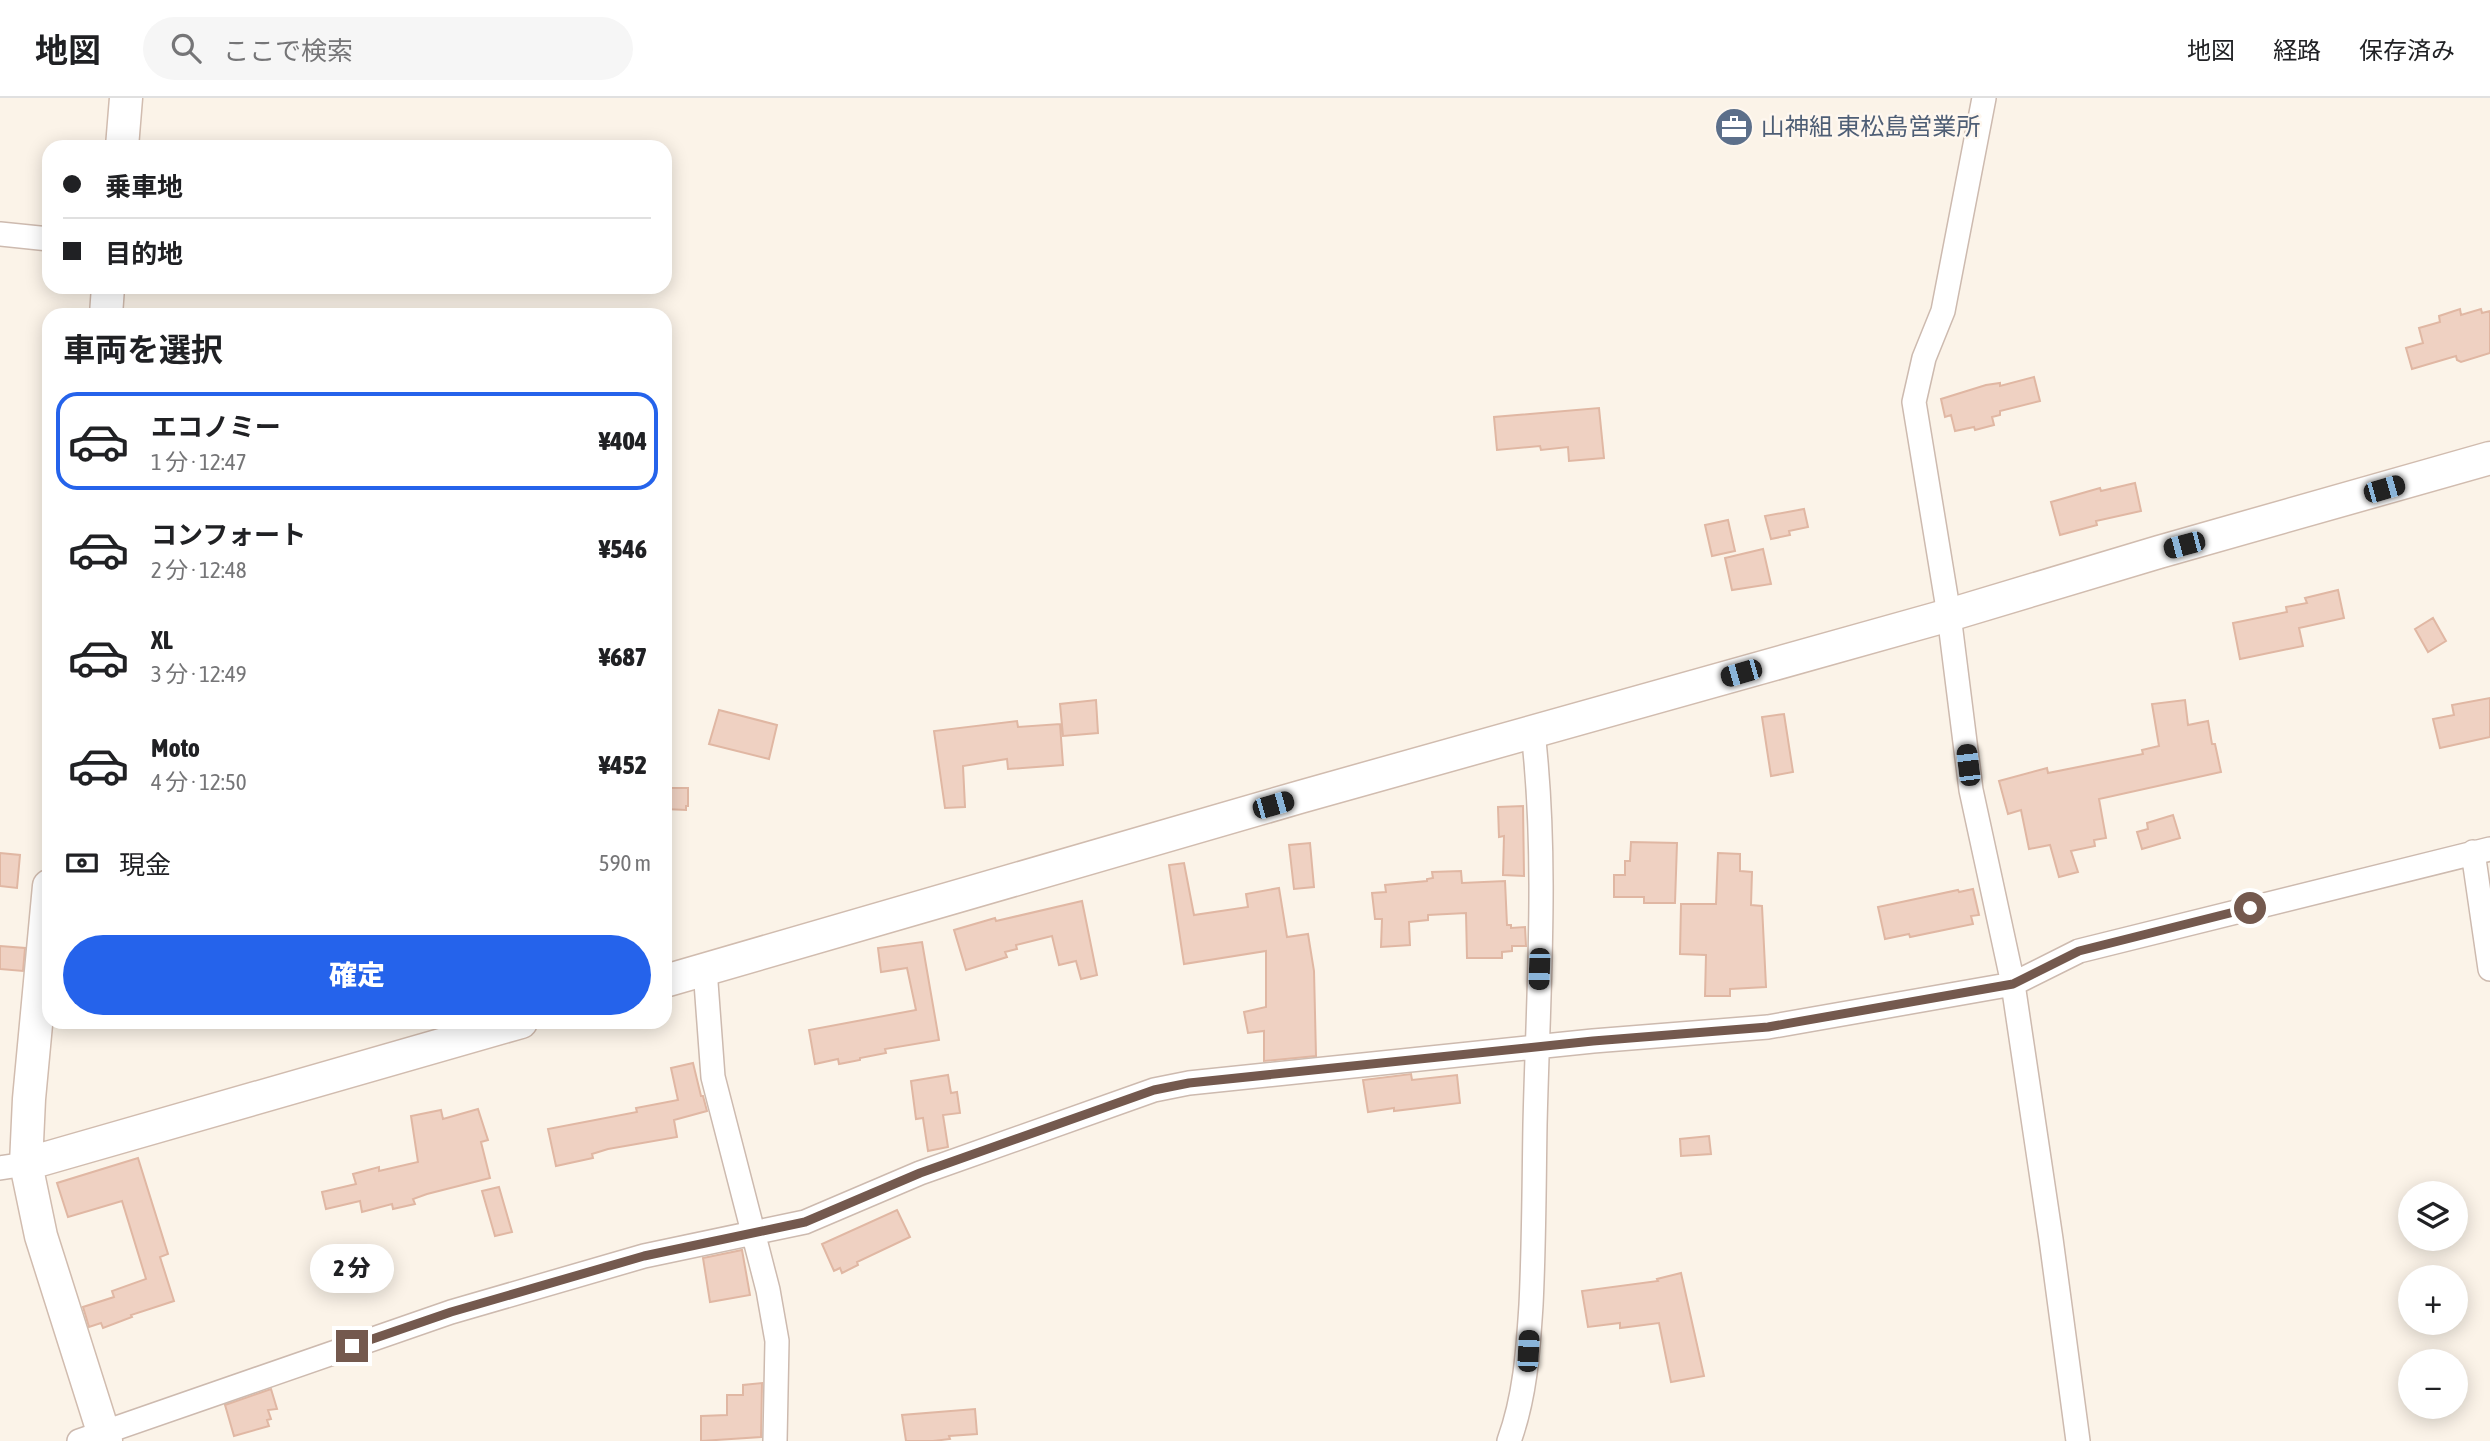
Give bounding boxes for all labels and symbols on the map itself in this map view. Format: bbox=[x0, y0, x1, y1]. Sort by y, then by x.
office icon: 山神組 東松島営業所 bbox=[1713, 106, 1755, 148]
place label: 山神組 東松島営業所 bbox=[1761, 113, 1980, 140]
car bbox=[2361, 473, 2408, 505]
car bbox=[2161, 529, 2208, 561]
car bbox=[1718, 657, 1765, 689]
car bbox=[1956, 743, 1981, 787]
car bbox=[1250, 789, 1297, 821]
route start bbox=[2234, 892, 2266, 924]
car bbox=[1528, 948, 1551, 990]
callout: 2 分 bbox=[310, 1244, 394, 1294]
car bbox=[1517, 1329, 1540, 1373]
route end bbox=[336, 1330, 368, 1362]

